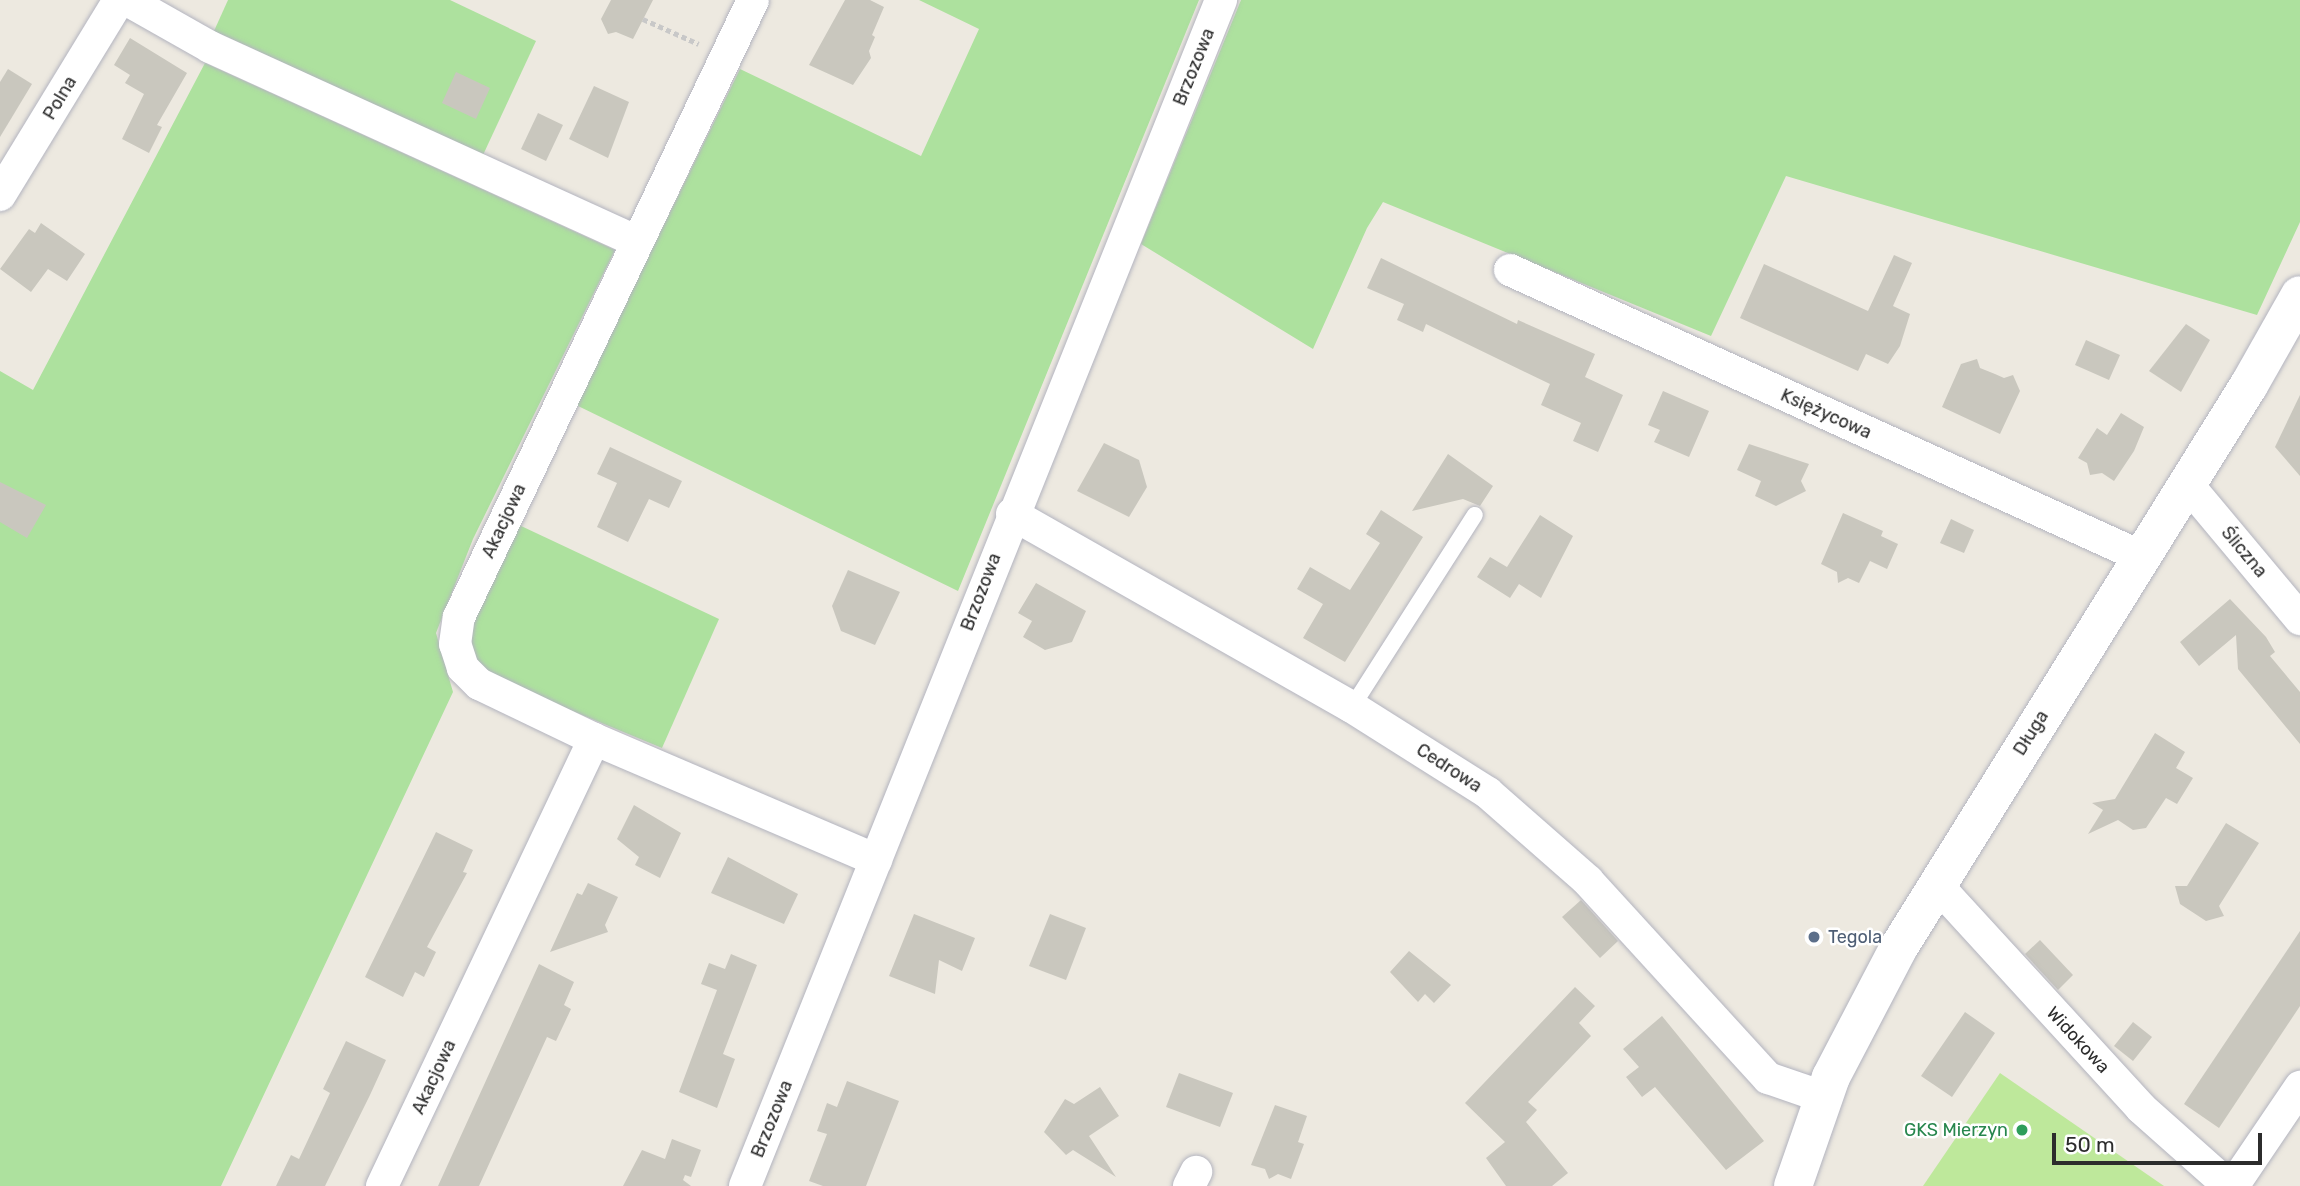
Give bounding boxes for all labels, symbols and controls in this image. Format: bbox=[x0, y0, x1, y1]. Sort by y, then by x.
street label: Brzozowa bbox=[1169, 25, 1219, 109]
street label: Polna bbox=[39, 72, 81, 124]
street label: Księżycowa bbox=[1777, 384, 1875, 444]
street label: Akacjowa bbox=[477, 480, 531, 562]
street label: Śliczna bbox=[2216, 522, 2272, 582]
street label: Brzozowa bbox=[956, 550, 1006, 634]
street label: Długa bbox=[2009, 707, 2053, 759]
street label: Cedrowa bbox=[1412, 739, 1486, 797]
place label: Tegola bbox=[1828, 926, 1882, 948]
marker: Tegola bbox=[1806, 929, 1822, 945]
street label: Widokowa bbox=[2042, 1002, 2114, 1078]
street label: Akacjowa bbox=[407, 1036, 461, 1118]
street label: Brzozowa bbox=[747, 1077, 797, 1161]
place label: GKS Mierzyn bbox=[1904, 1119, 2008, 1141]
scale bar bbox=[2055, 1120, 2265, 1164]
marker: GKS Mierzyn bbox=[2014, 1122, 2030, 1138]
text: 50 m bbox=[2065, 1132, 2115, 1157]

